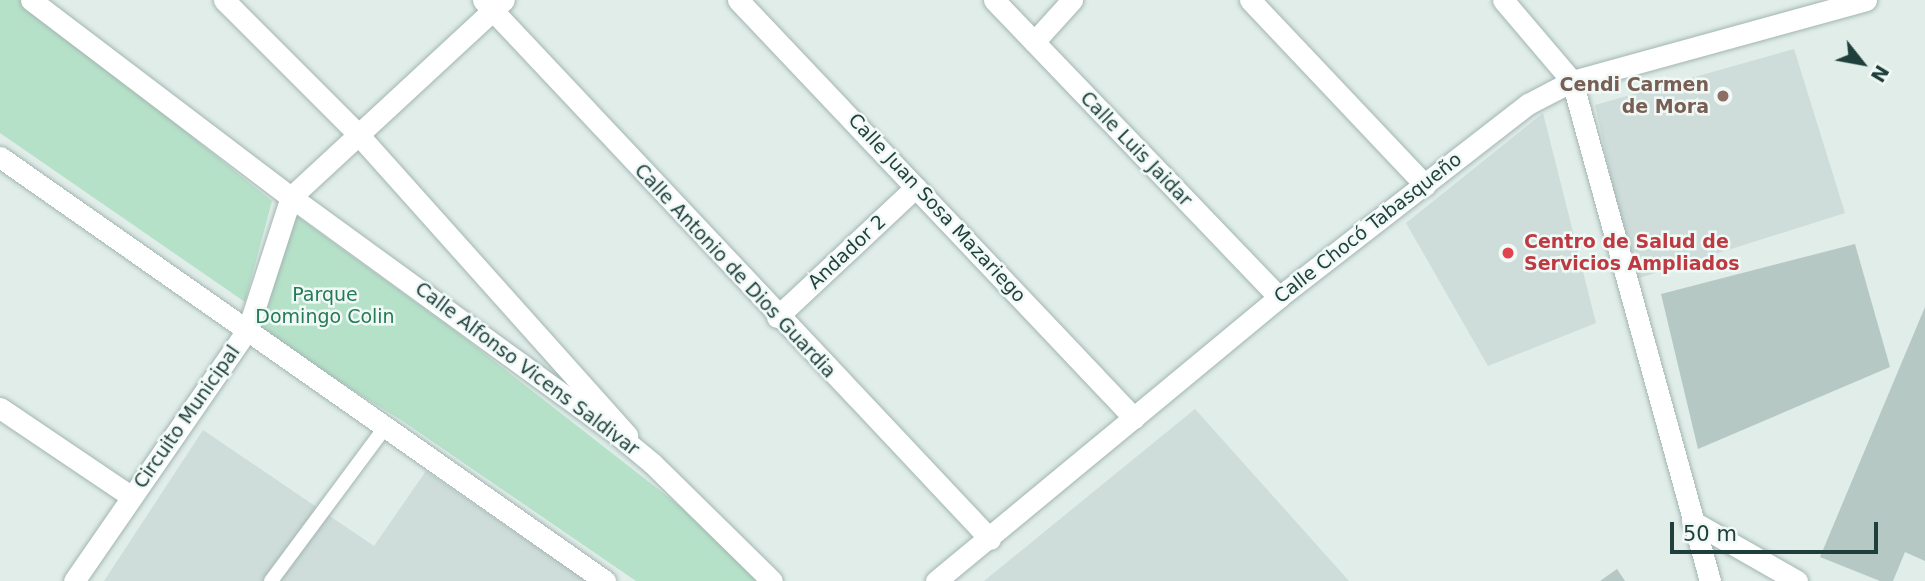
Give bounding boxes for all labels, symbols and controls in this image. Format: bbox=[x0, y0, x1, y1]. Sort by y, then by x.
north arrow bbox=[1827, 28, 1897, 98]
text: N bbox=[1866, 61, 1894, 86]
place label: Cendi Carmen de Mora bbox=[1560, 74, 1709, 118]
street label: Calle Luis Jaidar bbox=[1075, 87, 1197, 211]
marker: Cendi Carmen de Mora bbox=[1715, 88, 1731, 104]
street label: Calle Juan Sosa Mazariego bbox=[843, 109, 1031, 307]
street label: Calle Chocó Tabasqueño bbox=[1270, 148, 1466, 308]
street label: Calle Antonio de Dios Guardia bbox=[630, 159, 840, 383]
street label: Andador 2 bbox=[803, 210, 891, 294]
place label: Centro de Salud de Servicios Ampliados bbox=[1524, 231, 1740, 275]
marker: Centro de Salud de Servicios Ampliados bbox=[1498, 243, 1518, 263]
street label: Calle Alfonso Vicens Saldivar bbox=[411, 277, 643, 461]
park label: Parque Domingo Colin bbox=[255, 284, 395, 328]
street label: Circuito Municipal bbox=[129, 341, 245, 493]
scale bar bbox=[1673, 508, 1881, 552]
text: 50 m bbox=[1683, 522, 1737, 546]

